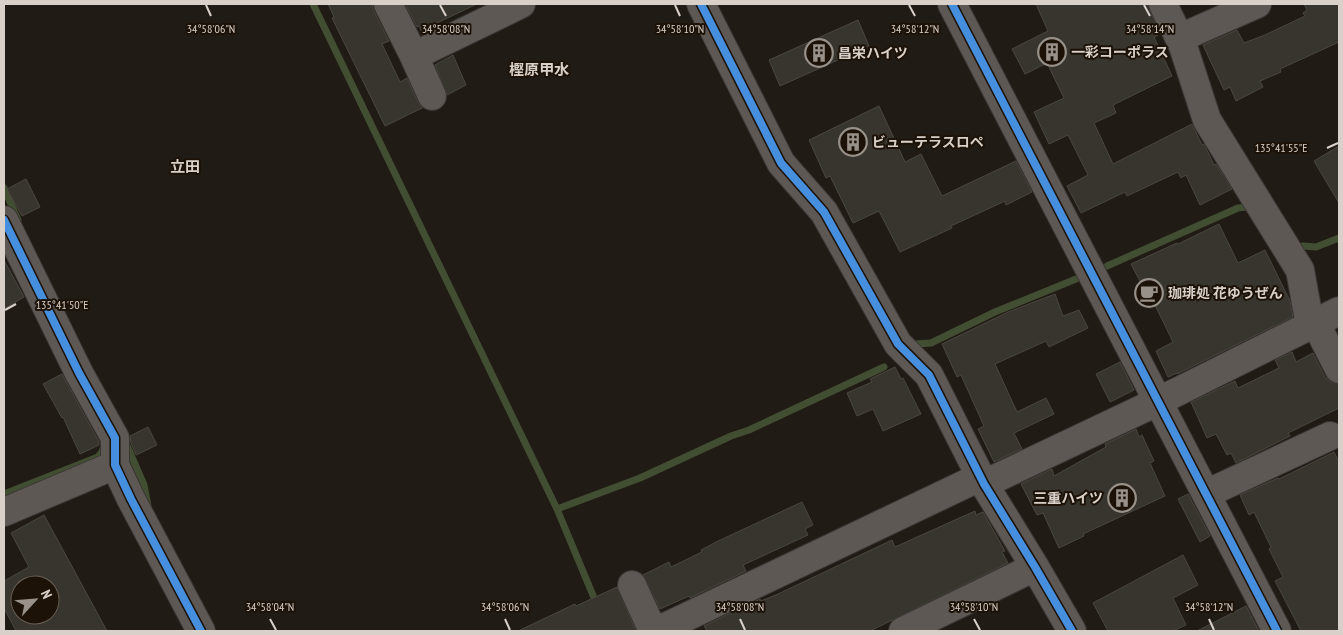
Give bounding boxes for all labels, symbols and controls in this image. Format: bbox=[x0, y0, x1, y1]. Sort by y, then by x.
text: 34°58'06"N bbox=[187, 21, 235, 36]
text: 34°58'08"N bbox=[422, 21, 470, 36]
text: 34°58'10"N bbox=[656, 21, 704, 36]
text: 34°58'12"N bbox=[891, 21, 939, 36]
text: 34°58'14"N bbox=[1126, 21, 1174, 36]
building icon: 一彩コーポラス bbox=[1037, 37, 1067, 67]
building icon: 昌栄ハイツ bbox=[804, 38, 834, 68]
place label: 一彩コーポラス bbox=[1071, 43, 1169, 61]
place label: 昌栄ハイツ bbox=[838, 44, 908, 62]
district label: 樫原甲水 bbox=[509, 60, 569, 79]
building icon: ビューテラスロペ bbox=[838, 127, 868, 157]
place label: ビューテラスロペ bbox=[872, 133, 984, 151]
text: 135°41'55"E bbox=[1255, 140, 1307, 155]
district label: 立田 bbox=[170, 157, 200, 176]
cafe icon: 珈琲処 花ゆうぜん bbox=[1134, 278, 1164, 308]
place label: 珈琲処 花ゆうぜん bbox=[1168, 284, 1283, 302]
text: 135°41'50"E bbox=[36, 297, 88, 312]
building icon: 三重ハイツ bbox=[1107, 483, 1137, 513]
place label: 三重ハイツ bbox=[1033, 489, 1103, 507]
north arrow bbox=[10, 575, 60, 625]
text: N bbox=[37, 587, 56, 602]
text: 34°58'04"N bbox=[246, 599, 294, 614]
text: 34°58'06"N bbox=[481, 599, 529, 614]
text: 34°58'08"N bbox=[716, 599, 764, 614]
text: 34°58'10"N bbox=[950, 599, 998, 614]
text: 34°58'12"N bbox=[1185, 599, 1233, 614]

